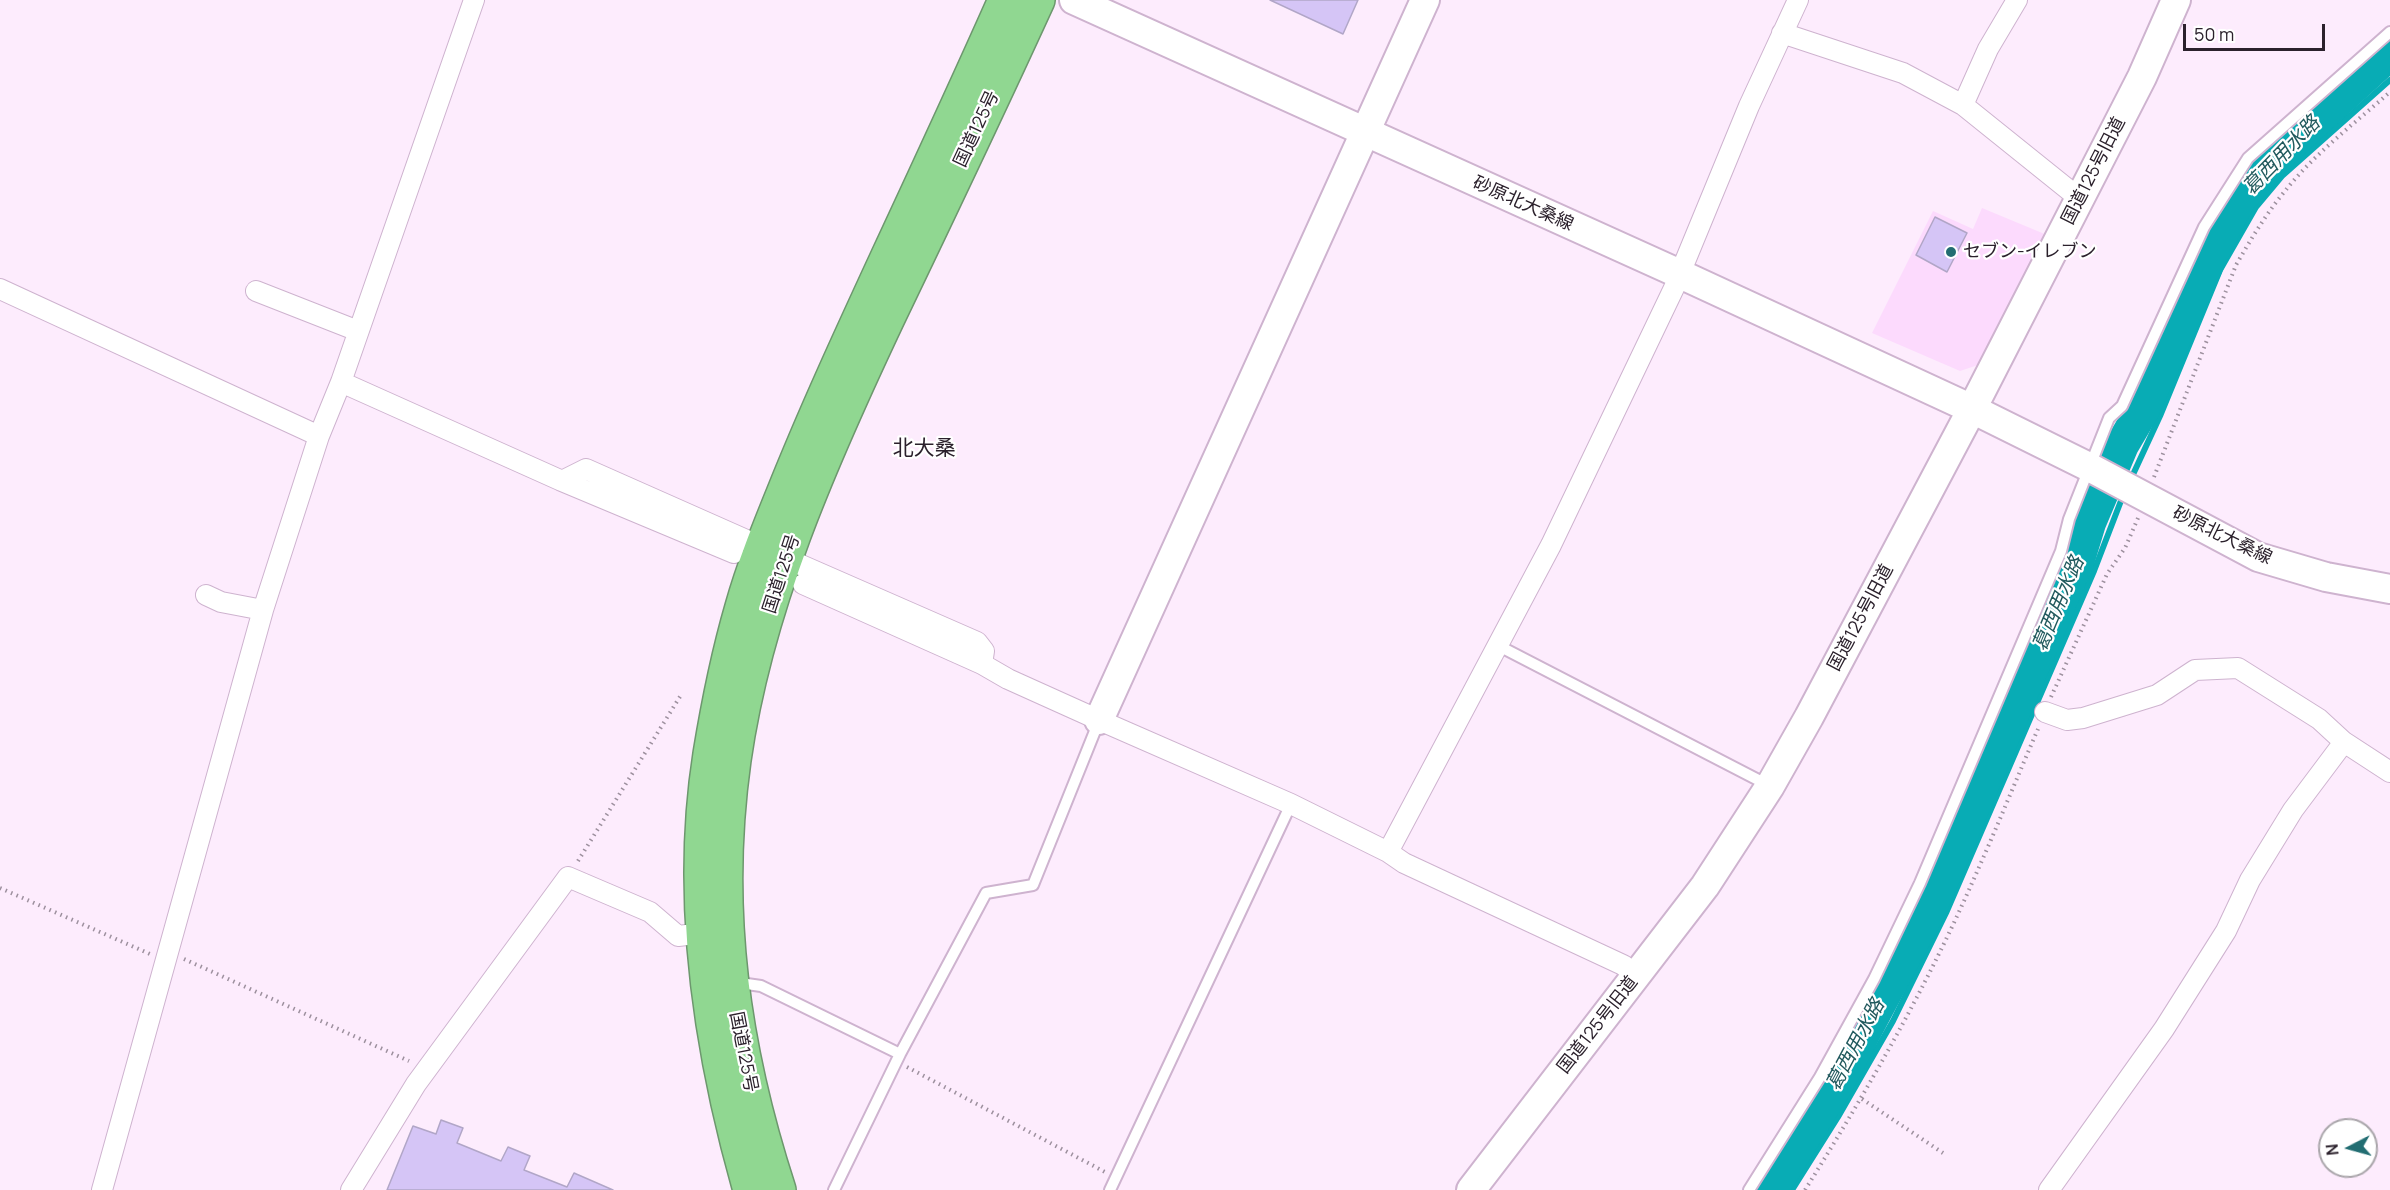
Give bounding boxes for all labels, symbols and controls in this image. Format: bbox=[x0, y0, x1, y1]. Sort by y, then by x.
scale bar bbox=[2186, 12, 2328, 50]
text: 50 m bbox=[2194, 22, 2234, 46]
street label: 国道125号 bbox=[950, 87, 1004, 171]
water label: 葛西用水路 bbox=[2239, 112, 2325, 200]
street label: 国道125号旧道 bbox=[2058, 114, 2130, 228]
street label: 砂原北大桑線 bbox=[1469, 172, 1577, 236]
place label: セブン-イレブン bbox=[1963, 241, 2097, 263]
marker: セブン-イレブン bbox=[1944, 245, 1958, 259]
district label: 北大桑 bbox=[893, 436, 955, 462]
street label: 砂原北大桑線 bbox=[2169, 503, 2275, 569]
street label: 国道125号 bbox=[759, 532, 805, 616]
water label: 葛西用水路 bbox=[2028, 553, 2090, 655]
street label: 国道125号旧道 bbox=[1824, 561, 1898, 675]
street label: 国道125号旧道 bbox=[1553, 972, 1643, 1078]
water label: 葛西用水路 bbox=[1822, 995, 1890, 1095]
street label: 国道125号 bbox=[725, 1010, 761, 1094]
north arrow bbox=[2318, 1118, 2378, 1178]
text: N bbox=[2321, 1143, 2344, 1157]

